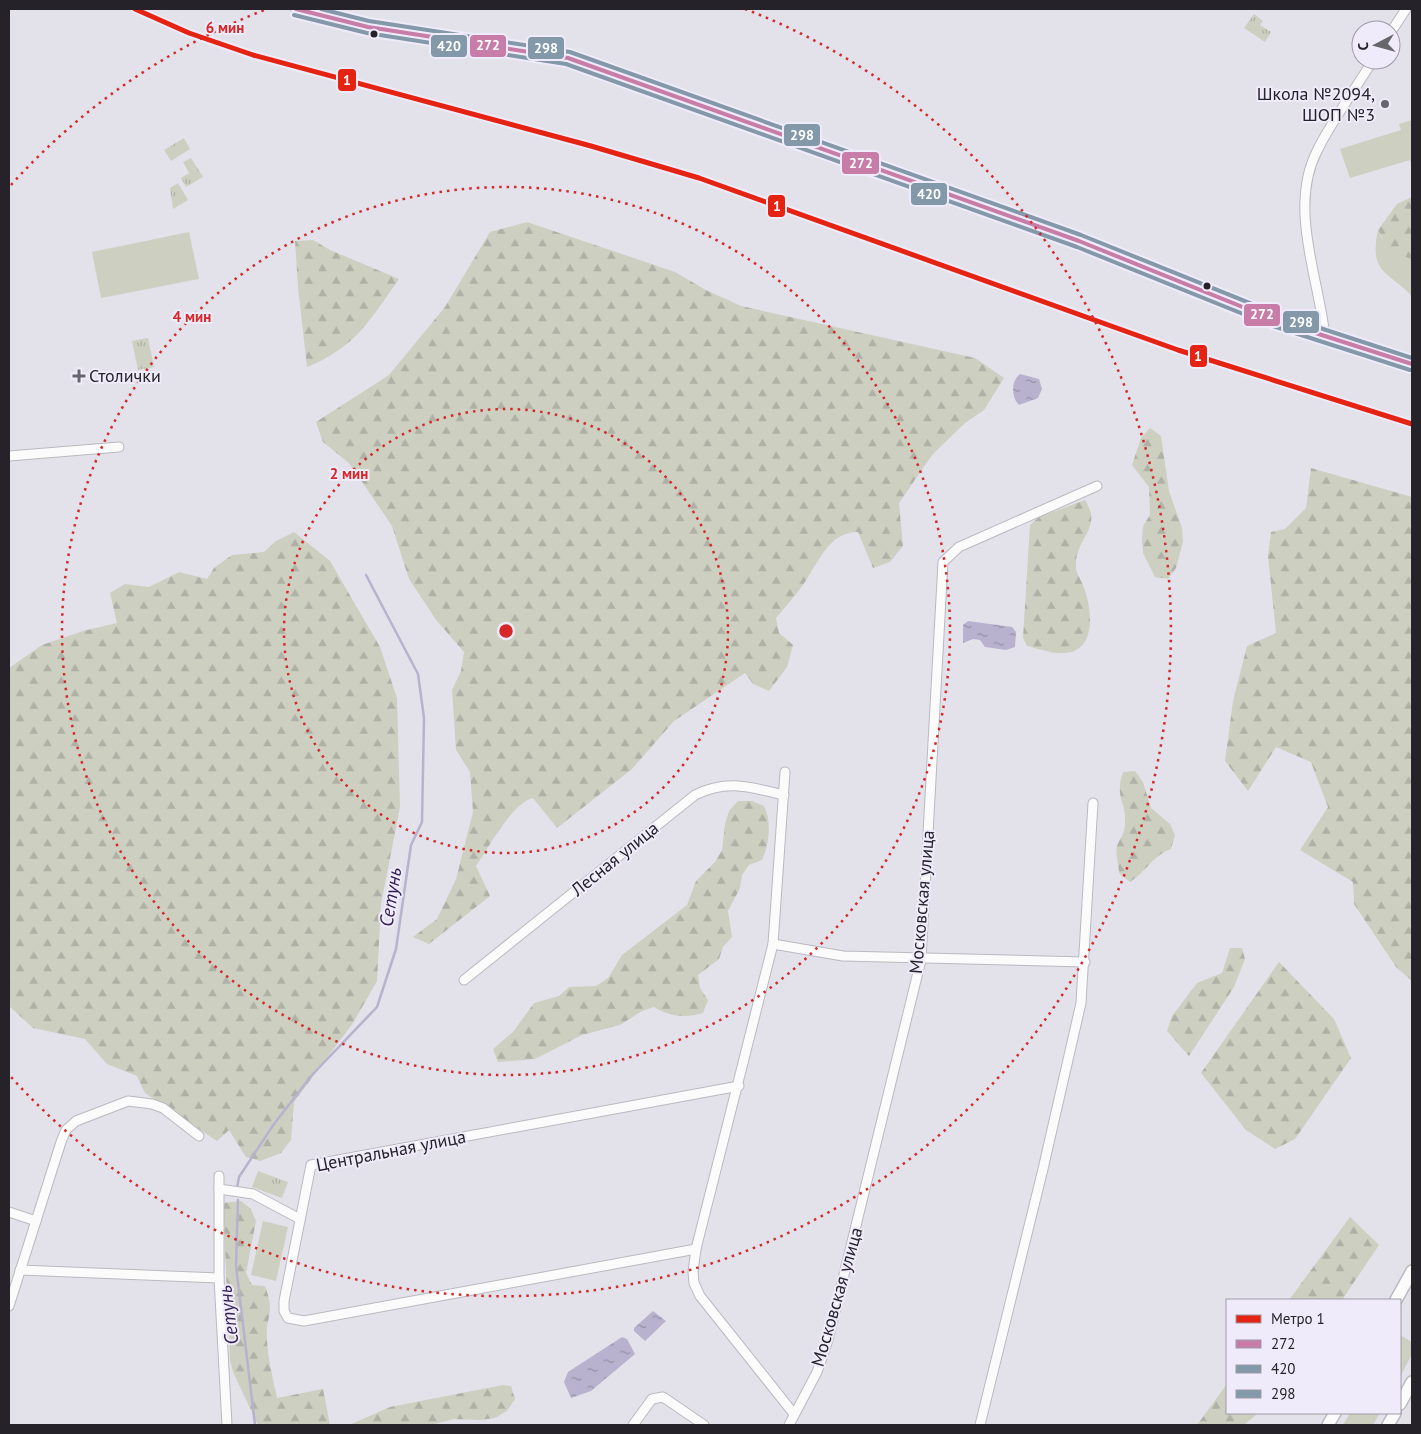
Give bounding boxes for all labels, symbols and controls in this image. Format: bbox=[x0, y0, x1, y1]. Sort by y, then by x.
text: 6 мин bbox=[206, 18, 244, 37]
north arrow bbox=[1351, 20, 1401, 70]
unlabelled marker bbox=[369, 29, 379, 39]
line badge: 420 bbox=[430, 34, 468, 58]
line badge: 272 bbox=[469, 34, 507, 58]
text: 272 bbox=[476, 36, 500, 54]
line badge: 298 bbox=[527, 36, 565, 60]
text: 420 bbox=[437, 37, 461, 55]
text: 298 bbox=[534, 39, 558, 57]
text: С bbox=[1354, 41, 1372, 51]
line badge: 1 bbox=[337, 68, 357, 92]
text: 1 bbox=[343, 71, 351, 89]
place label: Школа №2094, ШОП №3 bbox=[1257, 82, 1375, 126]
marker: Школа №2094, ШОП №3 bbox=[1379, 98, 1391, 110]
line badge: 298 bbox=[783, 123, 821, 147]
text: 298 bbox=[790, 126, 814, 144]
line badge: 272 bbox=[841, 151, 880, 175]
text: 272 bbox=[849, 154, 873, 172]
line badge: 420 bbox=[910, 182, 948, 206]
text: 420 bbox=[917, 185, 941, 203]
line badge: 1 bbox=[767, 194, 786, 218]
text: 1 bbox=[773, 197, 781, 215]
unlabelled marker bbox=[1202, 281, 1212, 291]
line badge: 272 bbox=[1243, 303, 1281, 327]
text: 272 bbox=[1250, 305, 1274, 323]
text: 4 мин bbox=[173, 307, 211, 326]
line badge: 298 bbox=[1282, 310, 1320, 334]
text: 298 bbox=[1289, 313, 1313, 331]
line badge: 1 bbox=[1189, 344, 1208, 368]
text: 1 bbox=[1194, 347, 1202, 365]
place label: Столички bbox=[89, 364, 161, 387]
marker: Столички bbox=[73, 370, 85, 382]
text: 2 мин bbox=[330, 464, 368, 483]
centre of rings bbox=[497, 622, 515, 640]
street label: Лесная улица bbox=[565, 816, 663, 902]
street label: Московская улица bbox=[904, 829, 939, 975]
water label: Сетунь bbox=[373, 866, 407, 928]
street label: Центральная улица bbox=[314, 1125, 468, 1176]
street label: Московская улица bbox=[806, 1225, 867, 1369]
water label: Сетунь bbox=[212, 1284, 244, 1346]
legend bbox=[1226, 1299, 1401, 1414]
text: Метро 1 bbox=[1271, 1309, 1325, 1328]
text: 272 bbox=[1271, 1334, 1296, 1353]
text: 420 bbox=[1271, 1359, 1296, 1378]
text: 298 bbox=[1271, 1384, 1296, 1403]

